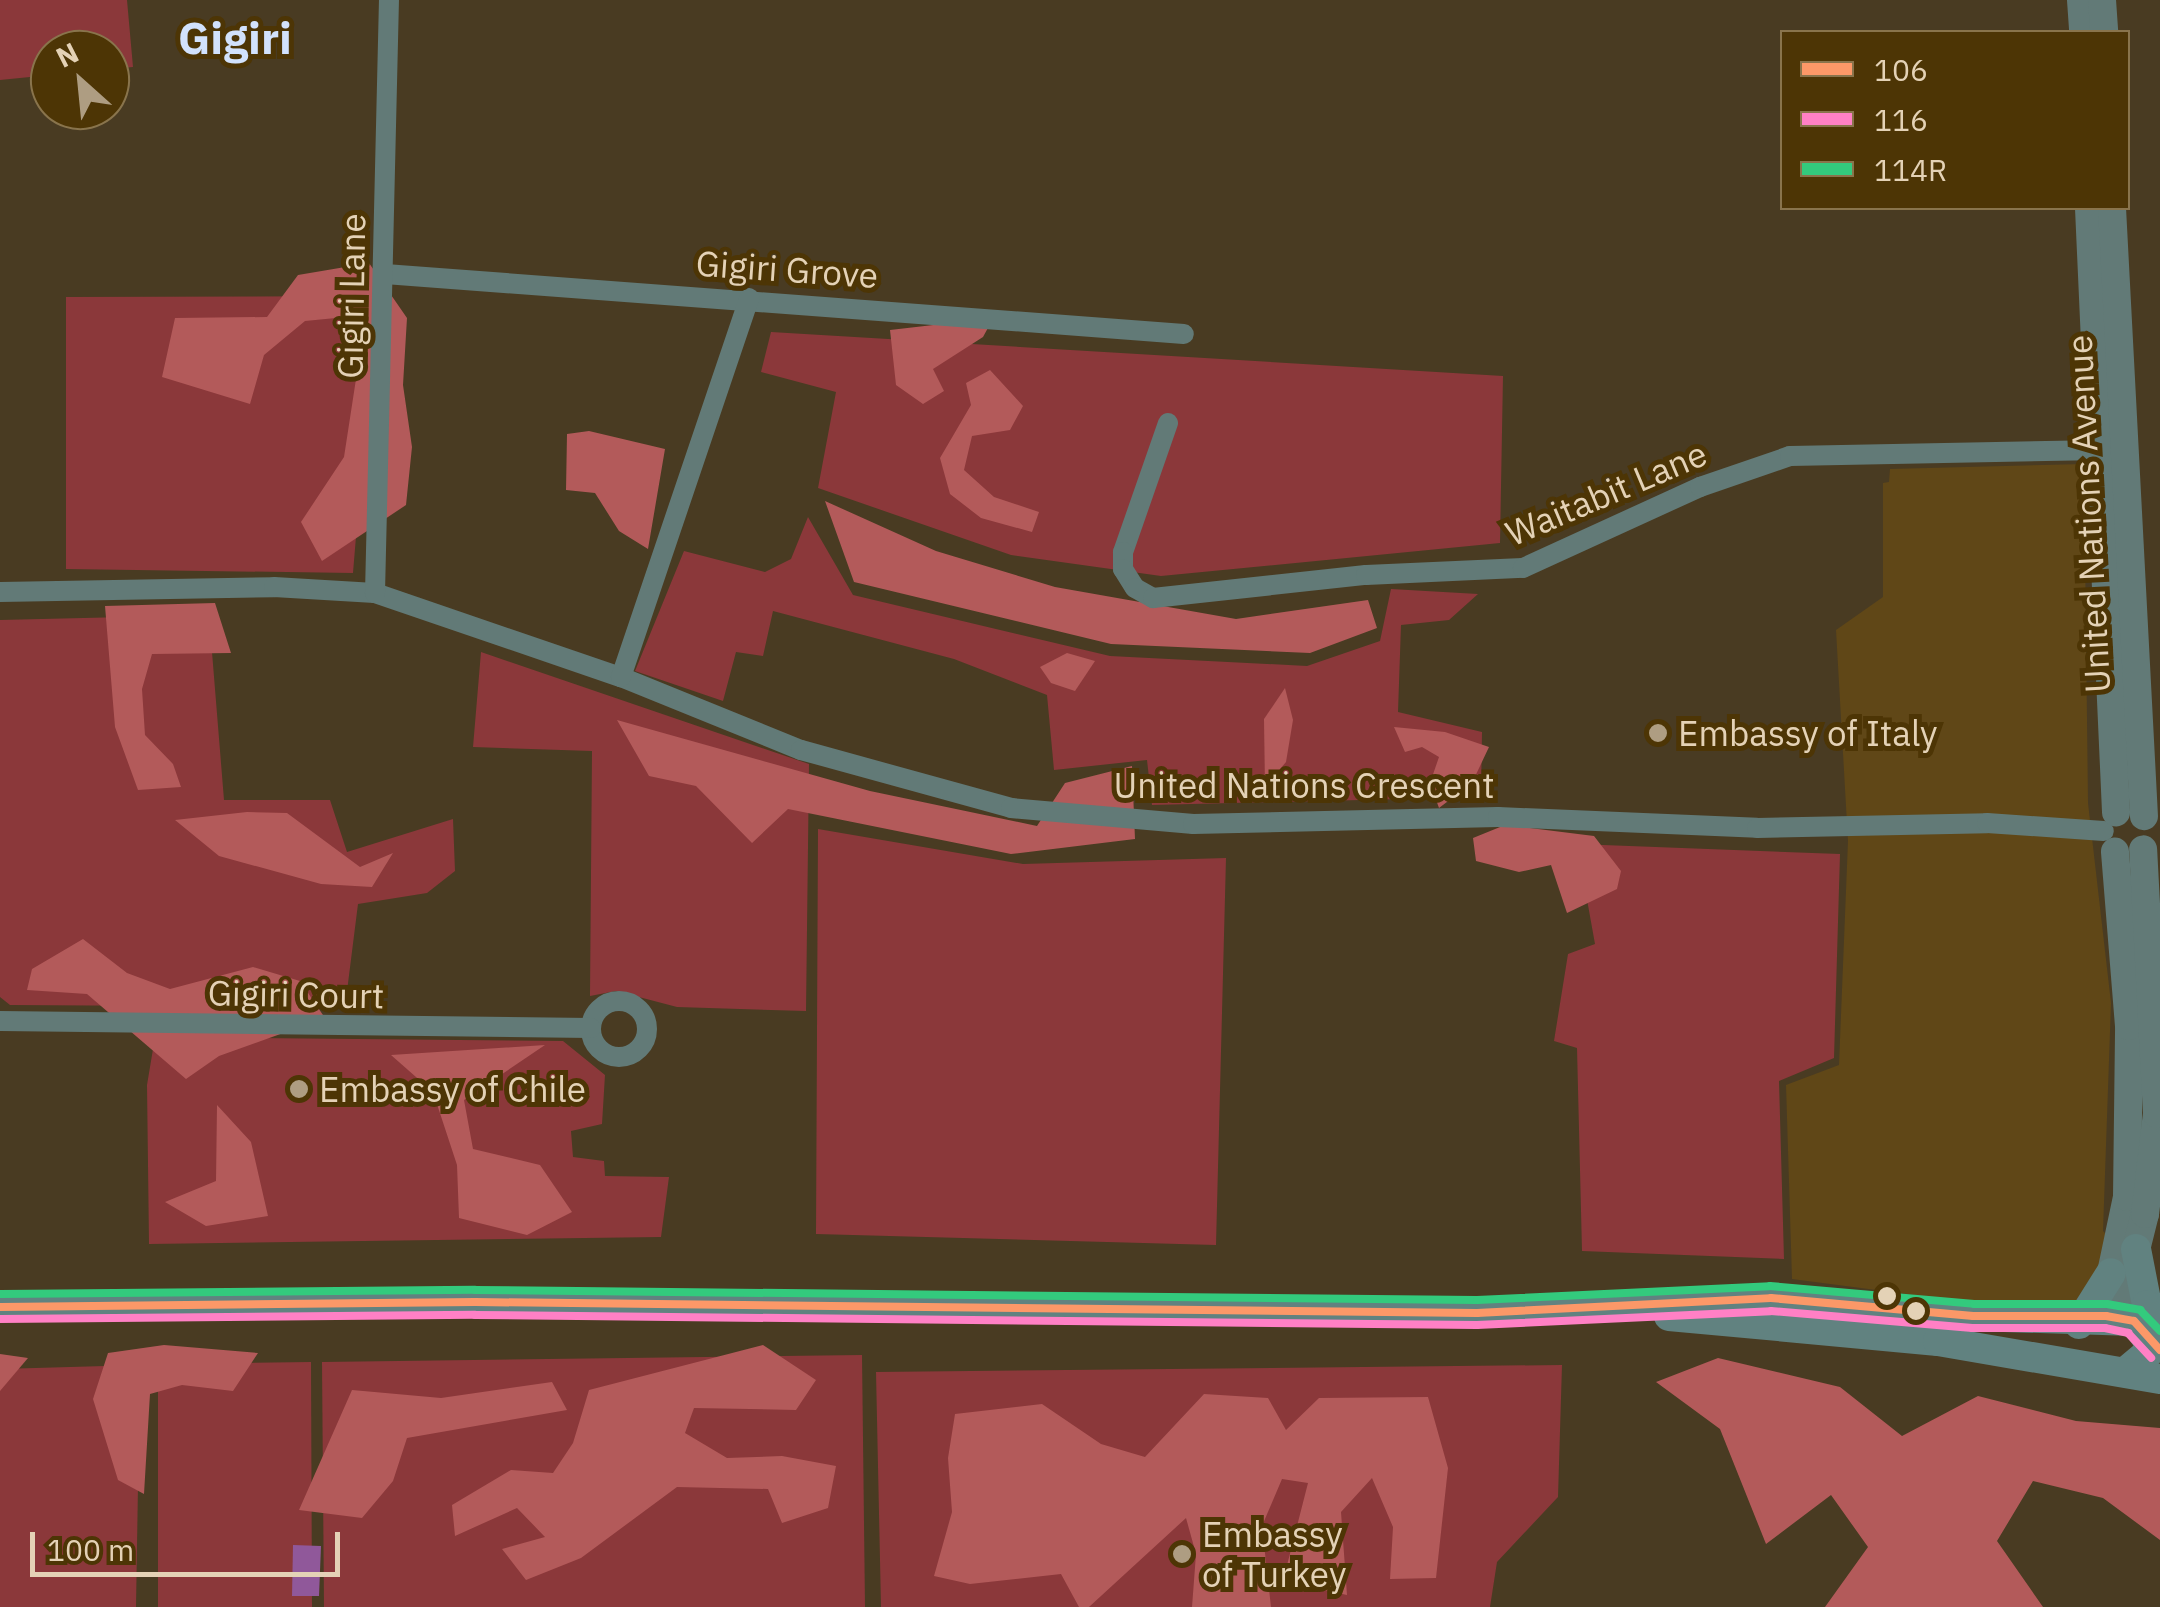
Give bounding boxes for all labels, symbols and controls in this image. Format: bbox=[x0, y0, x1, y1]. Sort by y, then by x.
district label: Gigiri bbox=[178, 11, 292, 65]
north arrow bbox=[30, 30, 130, 130]
legend bbox=[1780, 30, 2130, 210]
text: N bbox=[50, 34, 84, 76]
text: 106 bbox=[1874, 50, 1928, 89]
text: 116 bbox=[1874, 100, 1928, 139]
text: 114R bbox=[1874, 150, 1947, 189]
street label: Gigiri Lane bbox=[329, 213, 373, 379]
street label: Gigiri Grove bbox=[694, 242, 880, 296]
street label: United Nations Avenue bbox=[2058, 334, 2118, 694]
street label: Waitabit Lane bbox=[1499, 432, 1713, 554]
place label: Embassy of Italy bbox=[1678, 712, 1938, 754]
marker: Embassy of Italy bbox=[1647, 722, 1669, 744]
street label: United Nations Crescent bbox=[1114, 764, 1494, 806]
street label: Gigiri Court bbox=[207, 971, 385, 1017]
place label: Embassy of Chile bbox=[319, 1068, 586, 1110]
marker: Embassy of Chile bbox=[288, 1078, 310, 1100]
unlabelled marker bbox=[1877, 1286, 1897, 1306]
unlabelled marker bbox=[1906, 1301, 1926, 1321]
scale bar bbox=[35, 1512, 345, 1574]
place label: Embassy of Turkey bbox=[1202, 1513, 1346, 1595]
text: 100 m bbox=[47, 1530, 134, 1569]
marker: Embassy of Turkey bbox=[1171, 1543, 1193, 1565]

